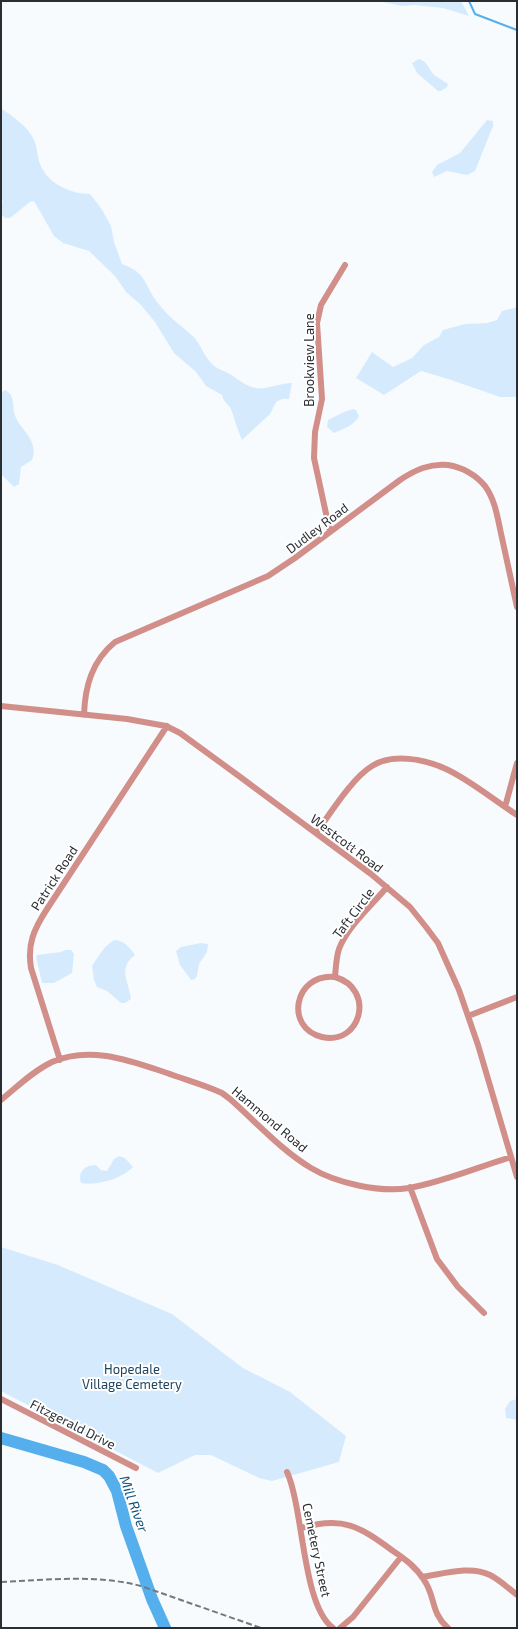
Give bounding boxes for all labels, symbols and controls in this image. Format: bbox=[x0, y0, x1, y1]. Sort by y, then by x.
street label: Brookview Lane bbox=[301, 313, 317, 407]
street label: Dudley Road bbox=[283, 499, 351, 557]
street label: Westcott Road bbox=[307, 810, 387, 876]
street label: Patrick Road bbox=[27, 843, 81, 913]
street label: Taft Circle bbox=[329, 885, 377, 941]
street label: Hammond Road bbox=[229, 1083, 311, 1155]
park label: Hopedale Village Cemetery bbox=[82, 1361, 182, 1392]
street label: Fitzgerald Drive bbox=[28, 1396, 118, 1452]
water label: Mill River bbox=[116, 1473, 153, 1535]
street label: Cemetery Street bbox=[299, 1502, 335, 1598]

